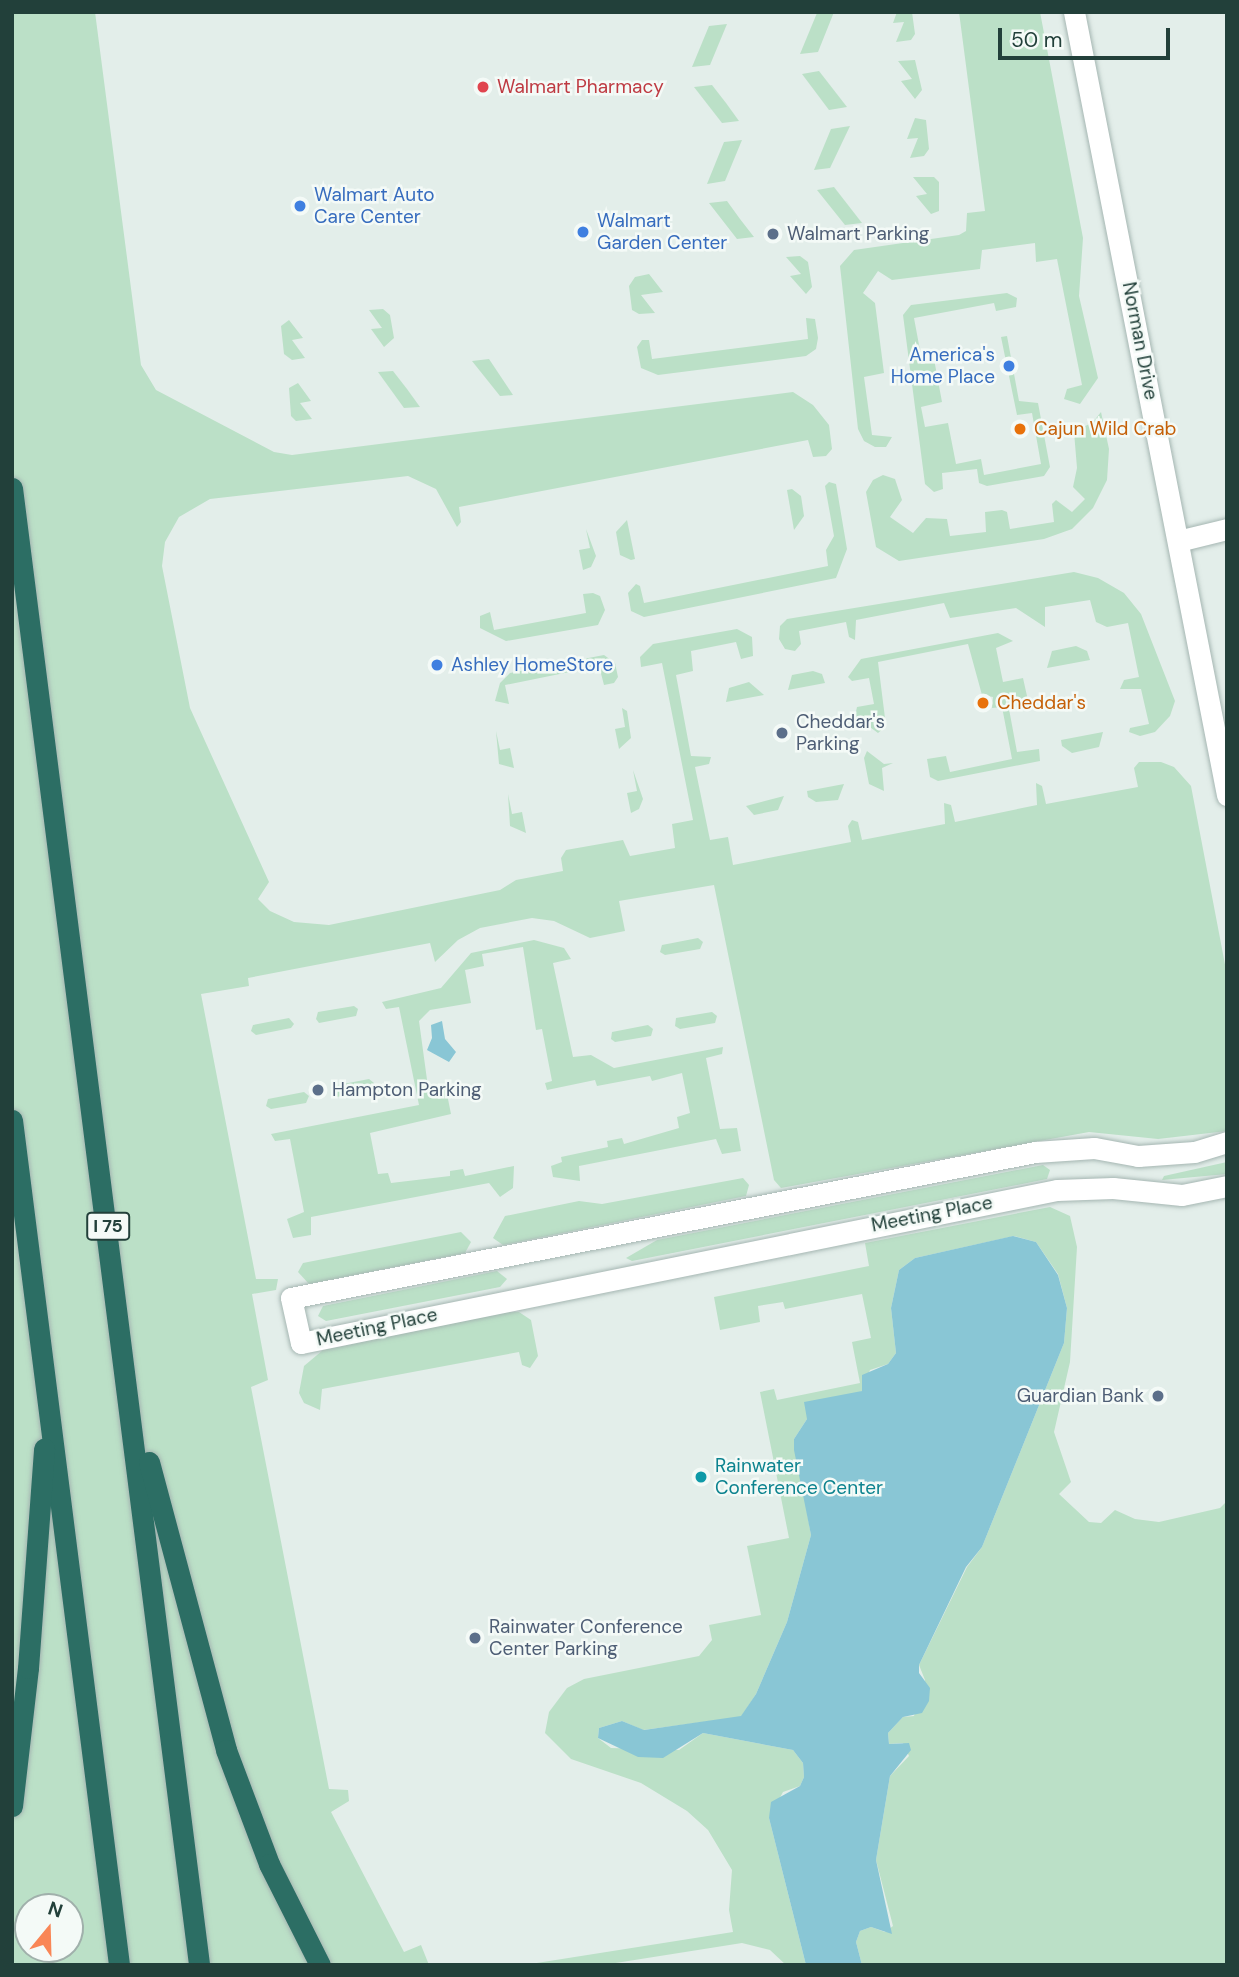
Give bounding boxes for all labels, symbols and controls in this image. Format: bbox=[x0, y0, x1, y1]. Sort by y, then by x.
scale bar bbox=[1001, 14, 1172, 58]
text: 50 m bbox=[1011, 26, 1062, 54]
place label: Walmart Pharmacy bbox=[497, 76, 664, 98]
marker: Walmart Pharmacy bbox=[475, 79, 491, 95]
place label: Walmart Auto Care Center bbox=[314, 184, 435, 228]
marker: Walmart Auto Care Center bbox=[292, 198, 308, 214]
place label: Walmart Garden Center bbox=[597, 210, 727, 254]
place label: Walmart Parking bbox=[787, 223, 929, 245]
marker: Walmart Garden Center bbox=[575, 224, 591, 240]
marker: Walmart Parking bbox=[765, 226, 781, 242]
street label: Norman Drive bbox=[1117, 280, 1163, 402]
place label: America's Home Place bbox=[891, 344, 995, 388]
marker: America's Home Place bbox=[1001, 358, 1017, 374]
place label: Cajun Wild Crab bbox=[1034, 418, 1176, 440]
marker: Cajun Wild Crab bbox=[1012, 421, 1028, 437]
place label: Ashley HomeStore bbox=[451, 654, 613, 676]
marker: Ashley HomeStore bbox=[429, 657, 445, 673]
place label: Cheddar's bbox=[997, 692, 1086, 714]
marker: Cheddar's bbox=[975, 695, 991, 711]
place label: Cheddar's Parking bbox=[796, 711, 885, 755]
marker: Cheddar's Parking bbox=[774, 725, 790, 741]
place label: Hampton Parking bbox=[332, 1079, 482, 1101]
marker: Hampton Parking bbox=[310, 1082, 326, 1098]
street label: Meeting Place bbox=[869, 1191, 995, 1237]
road number: I 75 bbox=[85, 1212, 131, 1240]
street label: Meeting Place bbox=[314, 1303, 440, 1351]
place label: Guardian Bank bbox=[1017, 1385, 1144, 1407]
marker: Guardian Bank bbox=[1150, 1388, 1166, 1404]
place label: Rainwater Conference Center bbox=[715, 1455, 883, 1499]
marker: Rainwater Conference Center bbox=[693, 1469, 709, 1485]
place label: Rainwater Conference Center Parking bbox=[489, 1616, 683, 1660]
marker: Rainwater Conference Center Parking bbox=[467, 1630, 483, 1646]
north arrow bbox=[14, 1893, 84, 1963]
text: N bbox=[45, 1895, 66, 1924]

